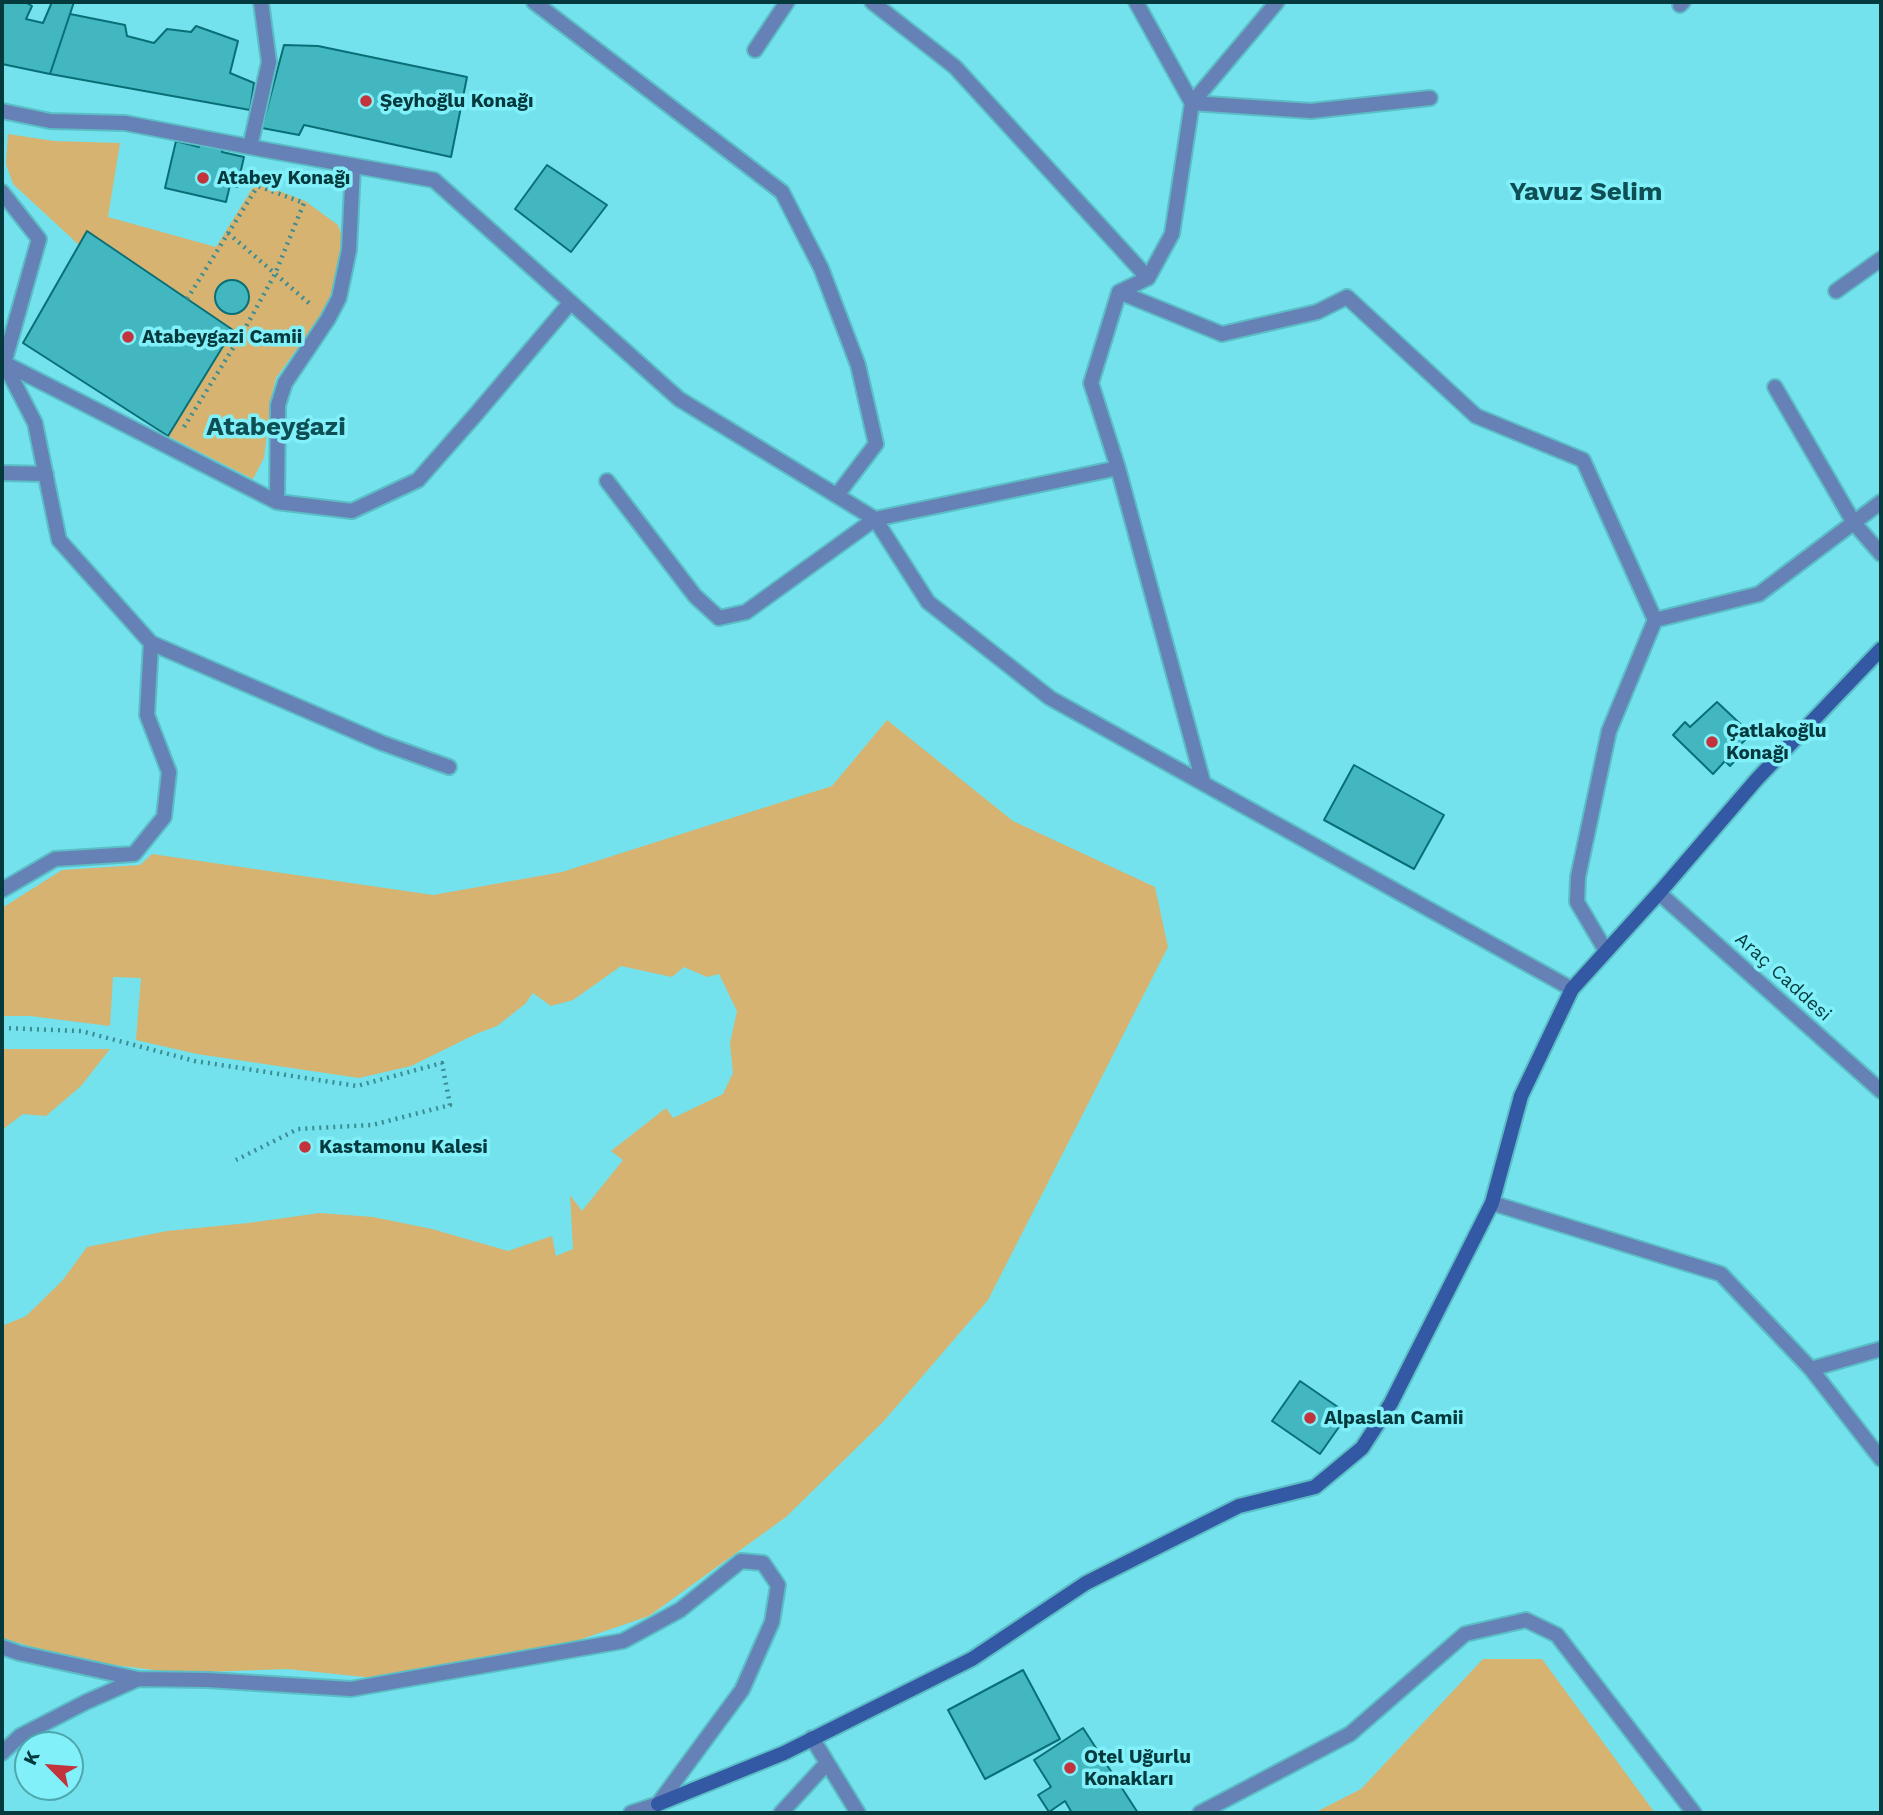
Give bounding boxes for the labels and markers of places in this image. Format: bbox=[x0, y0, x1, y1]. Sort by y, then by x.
place label: Şeyhoğlu Konağı bbox=[380, 90, 534, 112]
marker: Şeyhoğlu Konağı bbox=[358, 93, 374, 109]
place label: Atabey Konağı bbox=[217, 167, 350, 189]
marker: Atabey Konağı bbox=[195, 170, 211, 186]
place label: Atabeygazi Camii bbox=[142, 326, 302, 348]
marker: Atabeygazi Camii bbox=[120, 329, 136, 345]
place label: Çatlakoğlu Konağı bbox=[1726, 720, 1826, 764]
marker: Çatlakoğlu Konağı bbox=[1704, 734, 1720, 750]
place label: Kastamonu Kalesi bbox=[319, 1136, 488, 1158]
marker: Kastamonu Kalesi bbox=[297, 1139, 313, 1155]
place label: Alpaslan Camii bbox=[1324, 1407, 1463, 1429]
marker: Alpaslan Camii bbox=[1302, 1410, 1318, 1426]
place label: Otel Uğurlu Konakları bbox=[1084, 1746, 1191, 1790]
marker: Otel Uğurlu Konakları bbox=[1062, 1760, 1078, 1776]

